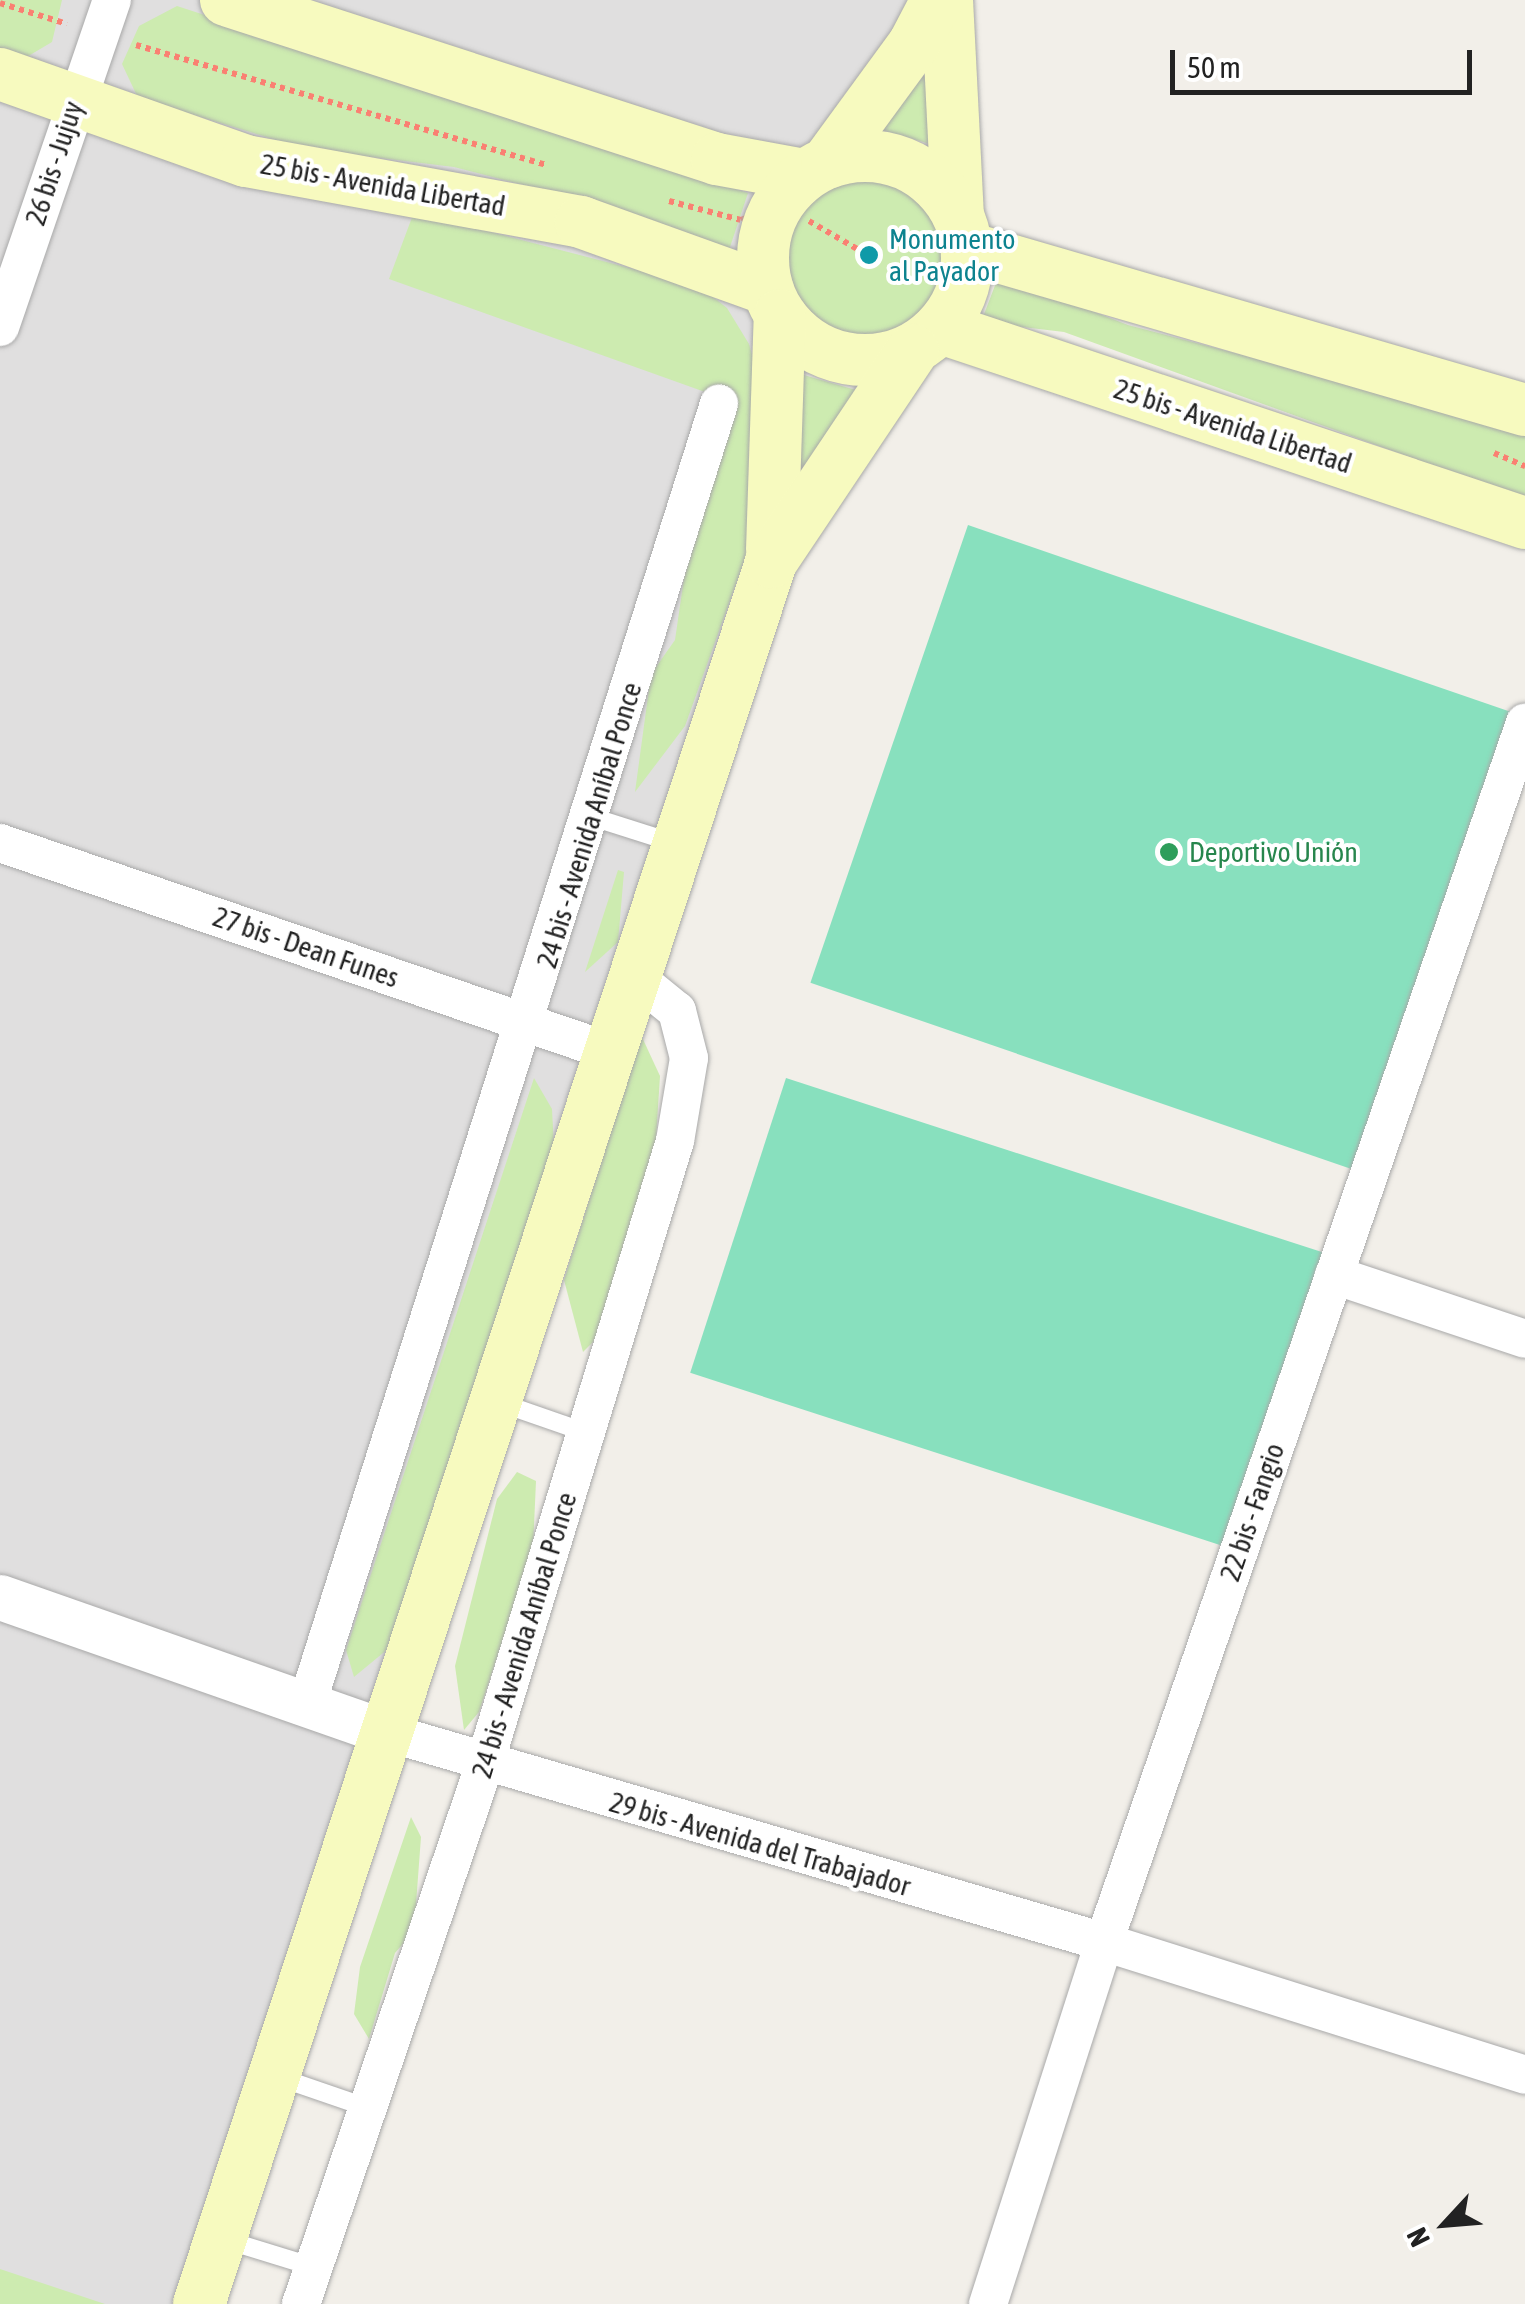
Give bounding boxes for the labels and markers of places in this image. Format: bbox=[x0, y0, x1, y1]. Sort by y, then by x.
place label: Monumento al Payador bbox=[889, 222, 1015, 288]
marker: Monumento al Payador bbox=[858, 244, 880, 266]
place label: Deportivo Unión bbox=[1189, 835, 1358, 869]
marker: Deportivo Unión bbox=[1158, 841, 1180, 863]

